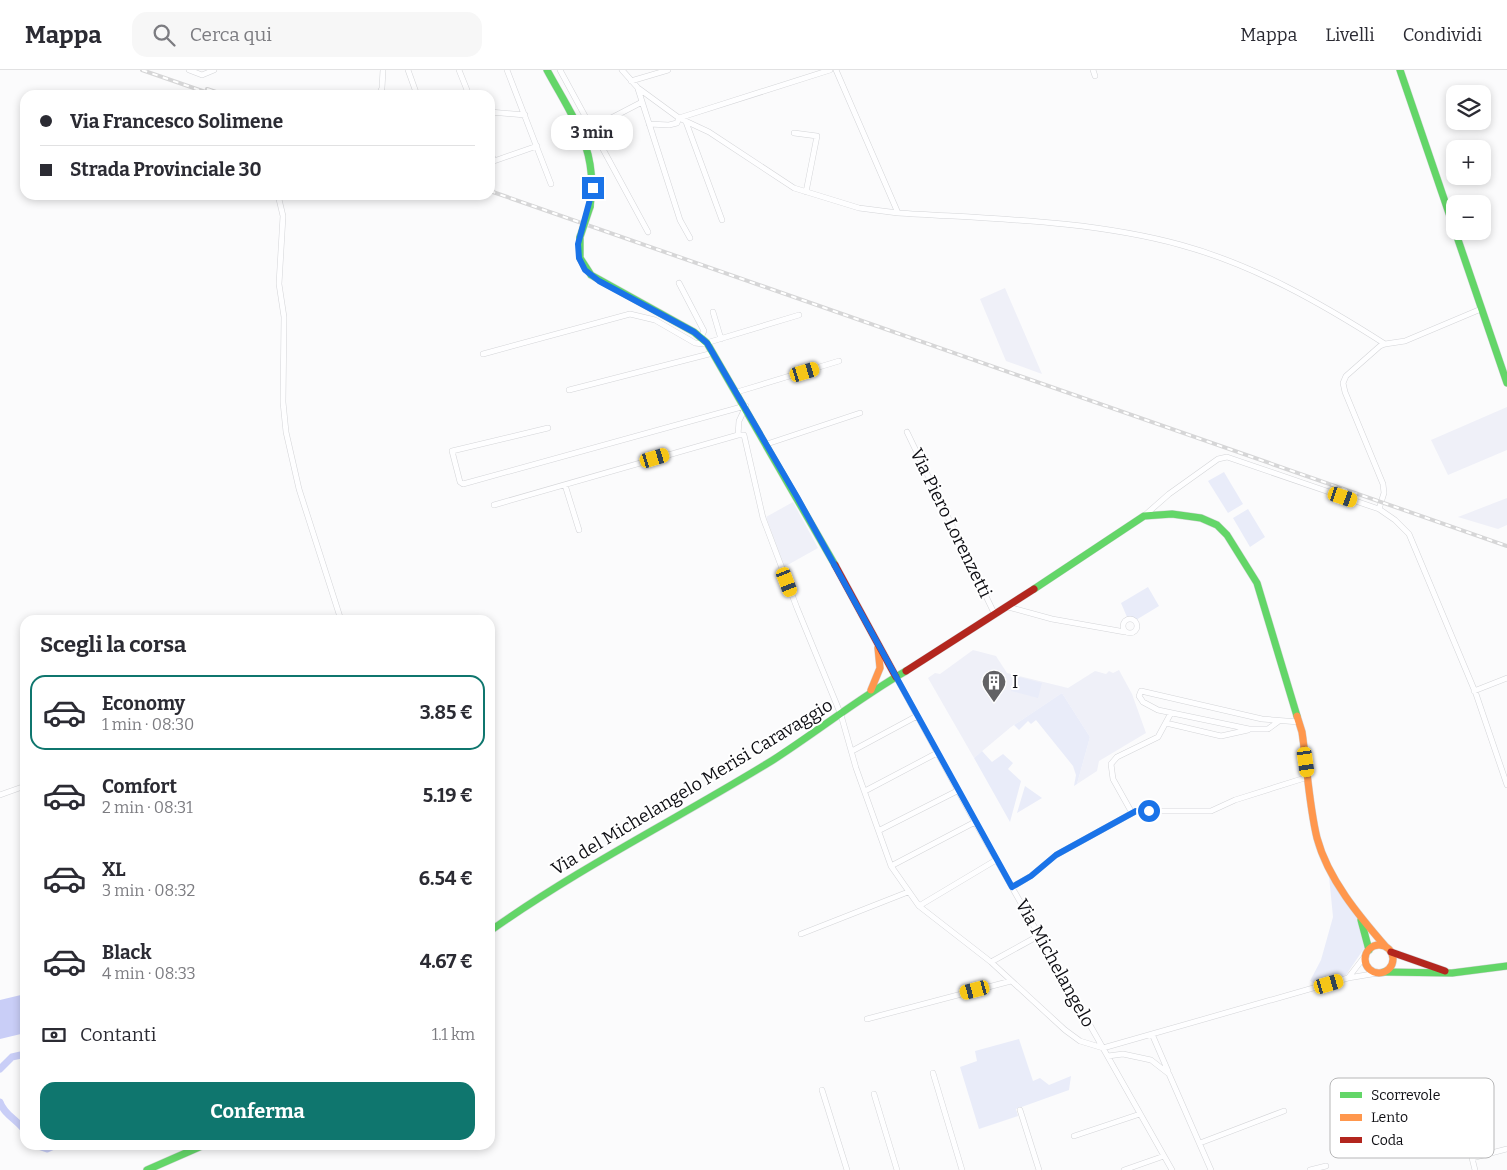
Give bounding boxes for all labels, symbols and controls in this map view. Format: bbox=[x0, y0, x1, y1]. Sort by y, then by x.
search box bbox=[132, 12, 482, 57]
text: Mappa bbox=[25, 21, 102, 49]
icon: search bbox=[150, 21, 178, 49]
text: Cerca qui bbox=[190, 23, 272, 46]
text: Mappa bbox=[1240, 24, 1297, 46]
text: Livelli bbox=[1325, 24, 1375, 46]
text: Condividi bbox=[1403, 24, 1482, 46]
map controls bbox=[1446, 85, 1491, 240]
button: layers bbox=[1446, 85, 1491, 130]
text: Via Francesco Solimene bbox=[70, 110, 283, 133]
callout: 3 min bbox=[552, 116, 634, 150]
text: 3 min bbox=[571, 123, 613, 142]
button: + bbox=[1446, 140, 1491, 185]
text: Strada Provinciale 30 bbox=[70, 158, 262, 181]
route end bbox=[582, 177, 604, 199]
button: − bbox=[1446, 195, 1491, 240]
car bbox=[788, 360, 821, 384]
street label: Via Piero Lorenzetti bbox=[905, 445, 997, 601]
car bbox=[638, 446, 671, 470]
car bbox=[1326, 485, 1359, 509]
car bbox=[774, 565, 799, 599]
text: Scegli la corsa bbox=[40, 631, 186, 658]
building icon: I bbox=[981, 669, 1007, 703]
place label: I bbox=[1012, 671, 1018, 693]
icon: car bbox=[42, 690, 87, 735]
text: Economy bbox=[102, 692, 185, 715]
street label: Via del Michelangelo Merisi Caravaggio bbox=[547, 694, 837, 880]
text: 3.85 € bbox=[420, 701, 473, 724]
text: 1 min · 08:30 bbox=[102, 715, 194, 734]
car bbox=[1296, 746, 1315, 778]
icon: car bbox=[42, 773, 87, 818]
text: Comfort bbox=[102, 775, 177, 798]
text: 5.19 € bbox=[423, 784, 473, 807]
text: 2 min · 08:31 bbox=[102, 798, 193, 817]
route start bbox=[1138, 800, 1160, 822]
icon: car bbox=[42, 856, 87, 901]
text: XL bbox=[102, 858, 126, 881]
text: 6.54 € bbox=[419, 867, 473, 890]
text: 3 min · 08:32 bbox=[102, 881, 195, 900]
street label: Via Michelangelo bbox=[1011, 895, 1099, 1031]
icon: car bbox=[42, 939, 87, 984]
text: Black bbox=[102, 941, 152, 964]
text: 4.67 € bbox=[420, 950, 473, 973]
text: 4 min · 08:33 bbox=[102, 964, 196, 983]
car bbox=[1312, 973, 1345, 995]
car bbox=[958, 979, 991, 1001]
icon: cash bbox=[40, 1021, 68, 1049]
text: Contanti bbox=[80, 1023, 156, 1046]
text: 1.1 km bbox=[432, 1025, 475, 1044]
legend bbox=[1330, 1078, 1494, 1158]
button: Conferma bbox=[40, 1082, 475, 1140]
text: Scorrevole bbox=[1371, 1087, 1440, 1104]
text: Lento bbox=[1371, 1109, 1408, 1126]
text: Coda bbox=[1371, 1132, 1404, 1149]

